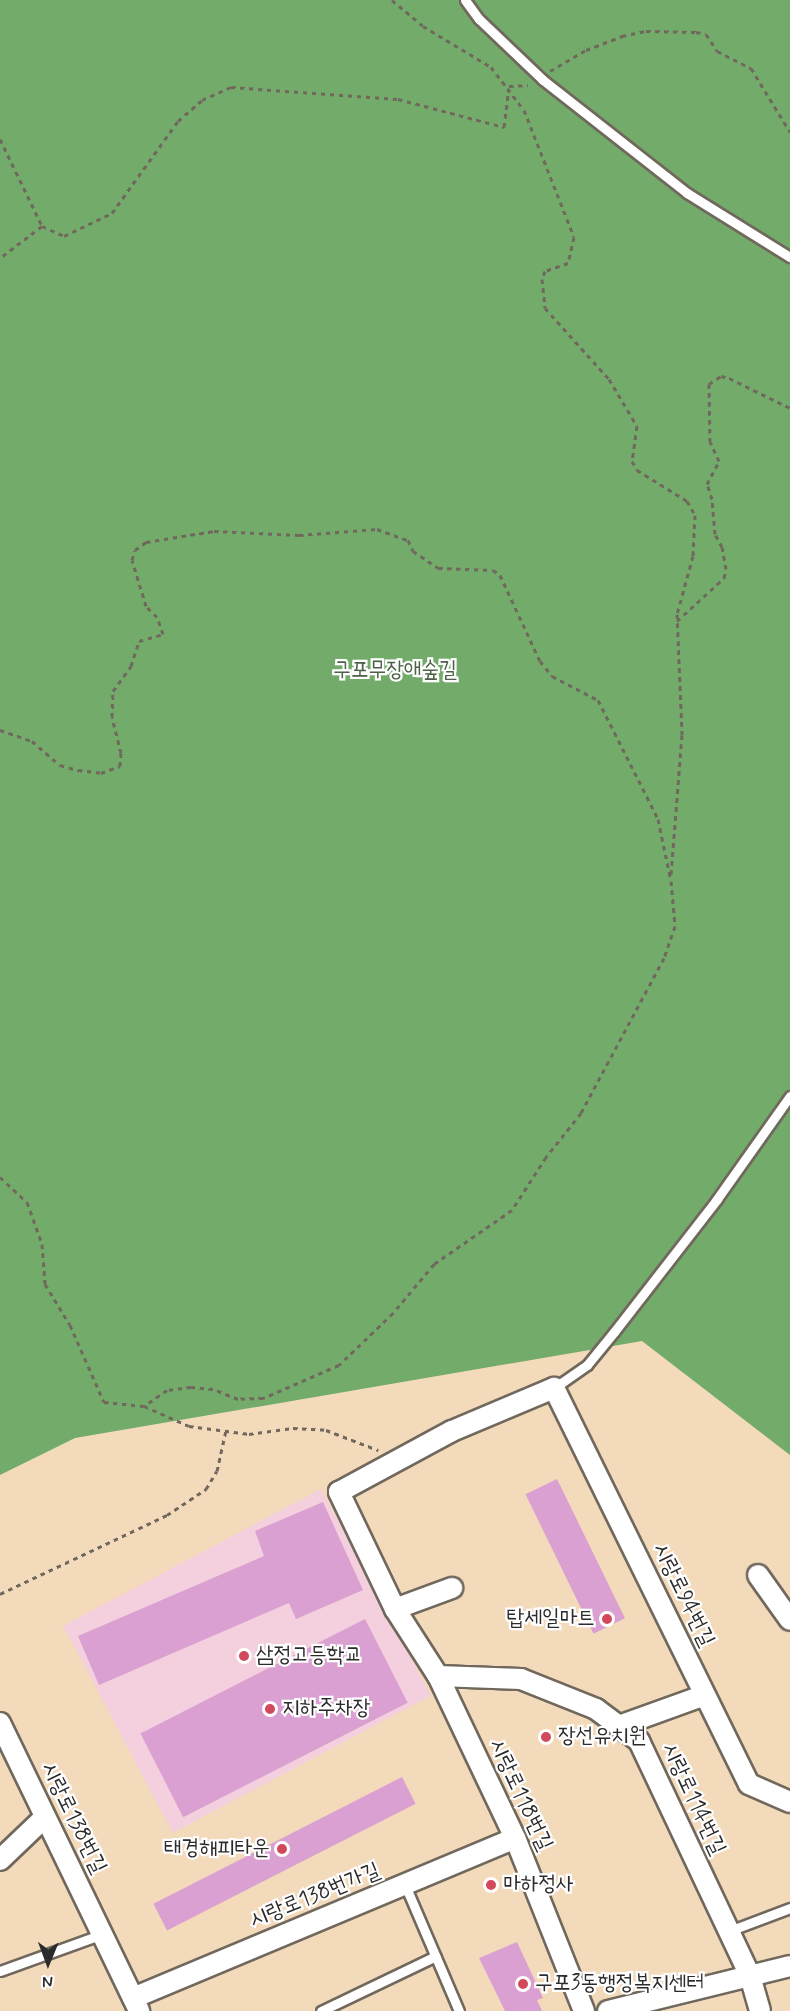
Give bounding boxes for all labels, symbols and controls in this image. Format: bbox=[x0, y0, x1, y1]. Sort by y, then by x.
park label: 구포무장애숲길 bbox=[333, 658, 457, 684]
street label: 시랑로94번길 bbox=[647, 1539, 719, 1651]
place label: 탑세일마트 bbox=[506, 1606, 595, 1632]
marker: 탑세일마트 bbox=[600, 1612, 614, 1626]
place label: 삼정고등학교 bbox=[256, 1643, 362, 1669]
marker: 삼정고등학교 bbox=[237, 1649, 251, 1663]
place label: 지하주차장 bbox=[282, 1696, 371, 1722]
marker: 지하주차장 bbox=[263, 1702, 277, 1716]
place label: 장선유치원 bbox=[558, 1724, 647, 1750]
marker: 장선유치원 bbox=[539, 1730, 553, 1744]
street label: 시랑로118번길 bbox=[483, 1735, 557, 1855]
street label: 시랑로114번길 bbox=[655, 1739, 731, 1859]
street label: 시랑로138번길 bbox=[35, 1758, 111, 1878]
place label: 태경해피타운 bbox=[164, 1836, 270, 1862]
marker: 태경해피타운 bbox=[275, 1842, 289, 1856]
street label: 시랑로138번가길 bbox=[246, 1858, 384, 1934]
place label: 마하정사 bbox=[503, 1872, 574, 1898]
marker: 마하정사 bbox=[484, 1878, 498, 1892]
north arrow bbox=[18, 1933, 78, 1993]
text: N bbox=[42, 1971, 53, 1992]
place label: 구포3동행정복지센터 bbox=[535, 1971, 704, 1997]
marker: 구포3동행정복지센터 bbox=[516, 1977, 530, 1991]

